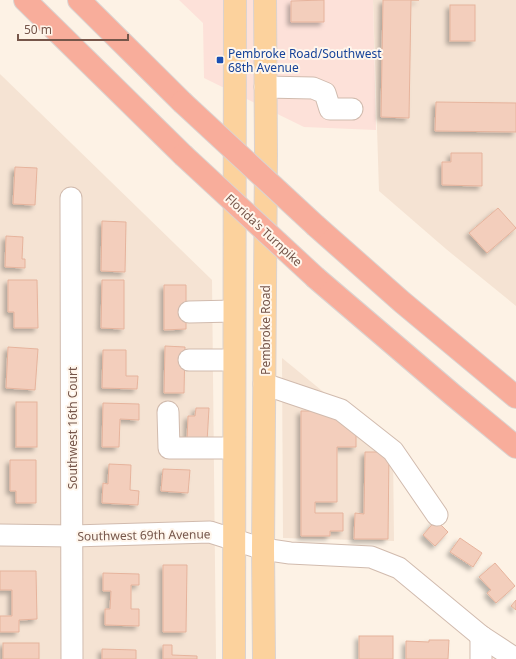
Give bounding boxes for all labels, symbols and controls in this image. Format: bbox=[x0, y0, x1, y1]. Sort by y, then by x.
scale bar bbox=[18, 16, 128, 42]
text: 50 m bbox=[24, 21, 52, 38]
place label: Pembroke Road/Southwest 68th Avenue bbox=[228, 45, 382, 76]
marker: Pembroke Road/Southwest 68th Avenue bbox=[215, 55, 225, 65]
street label: Florida's Turnpike bbox=[222, 190, 306, 270]
street label: Pembroke Road bbox=[257, 285, 274, 375]
street label: Southwest 16th Court bbox=[64, 366, 81, 489]
street label: Southwest 69th Avenue bbox=[77, 525, 211, 545]

